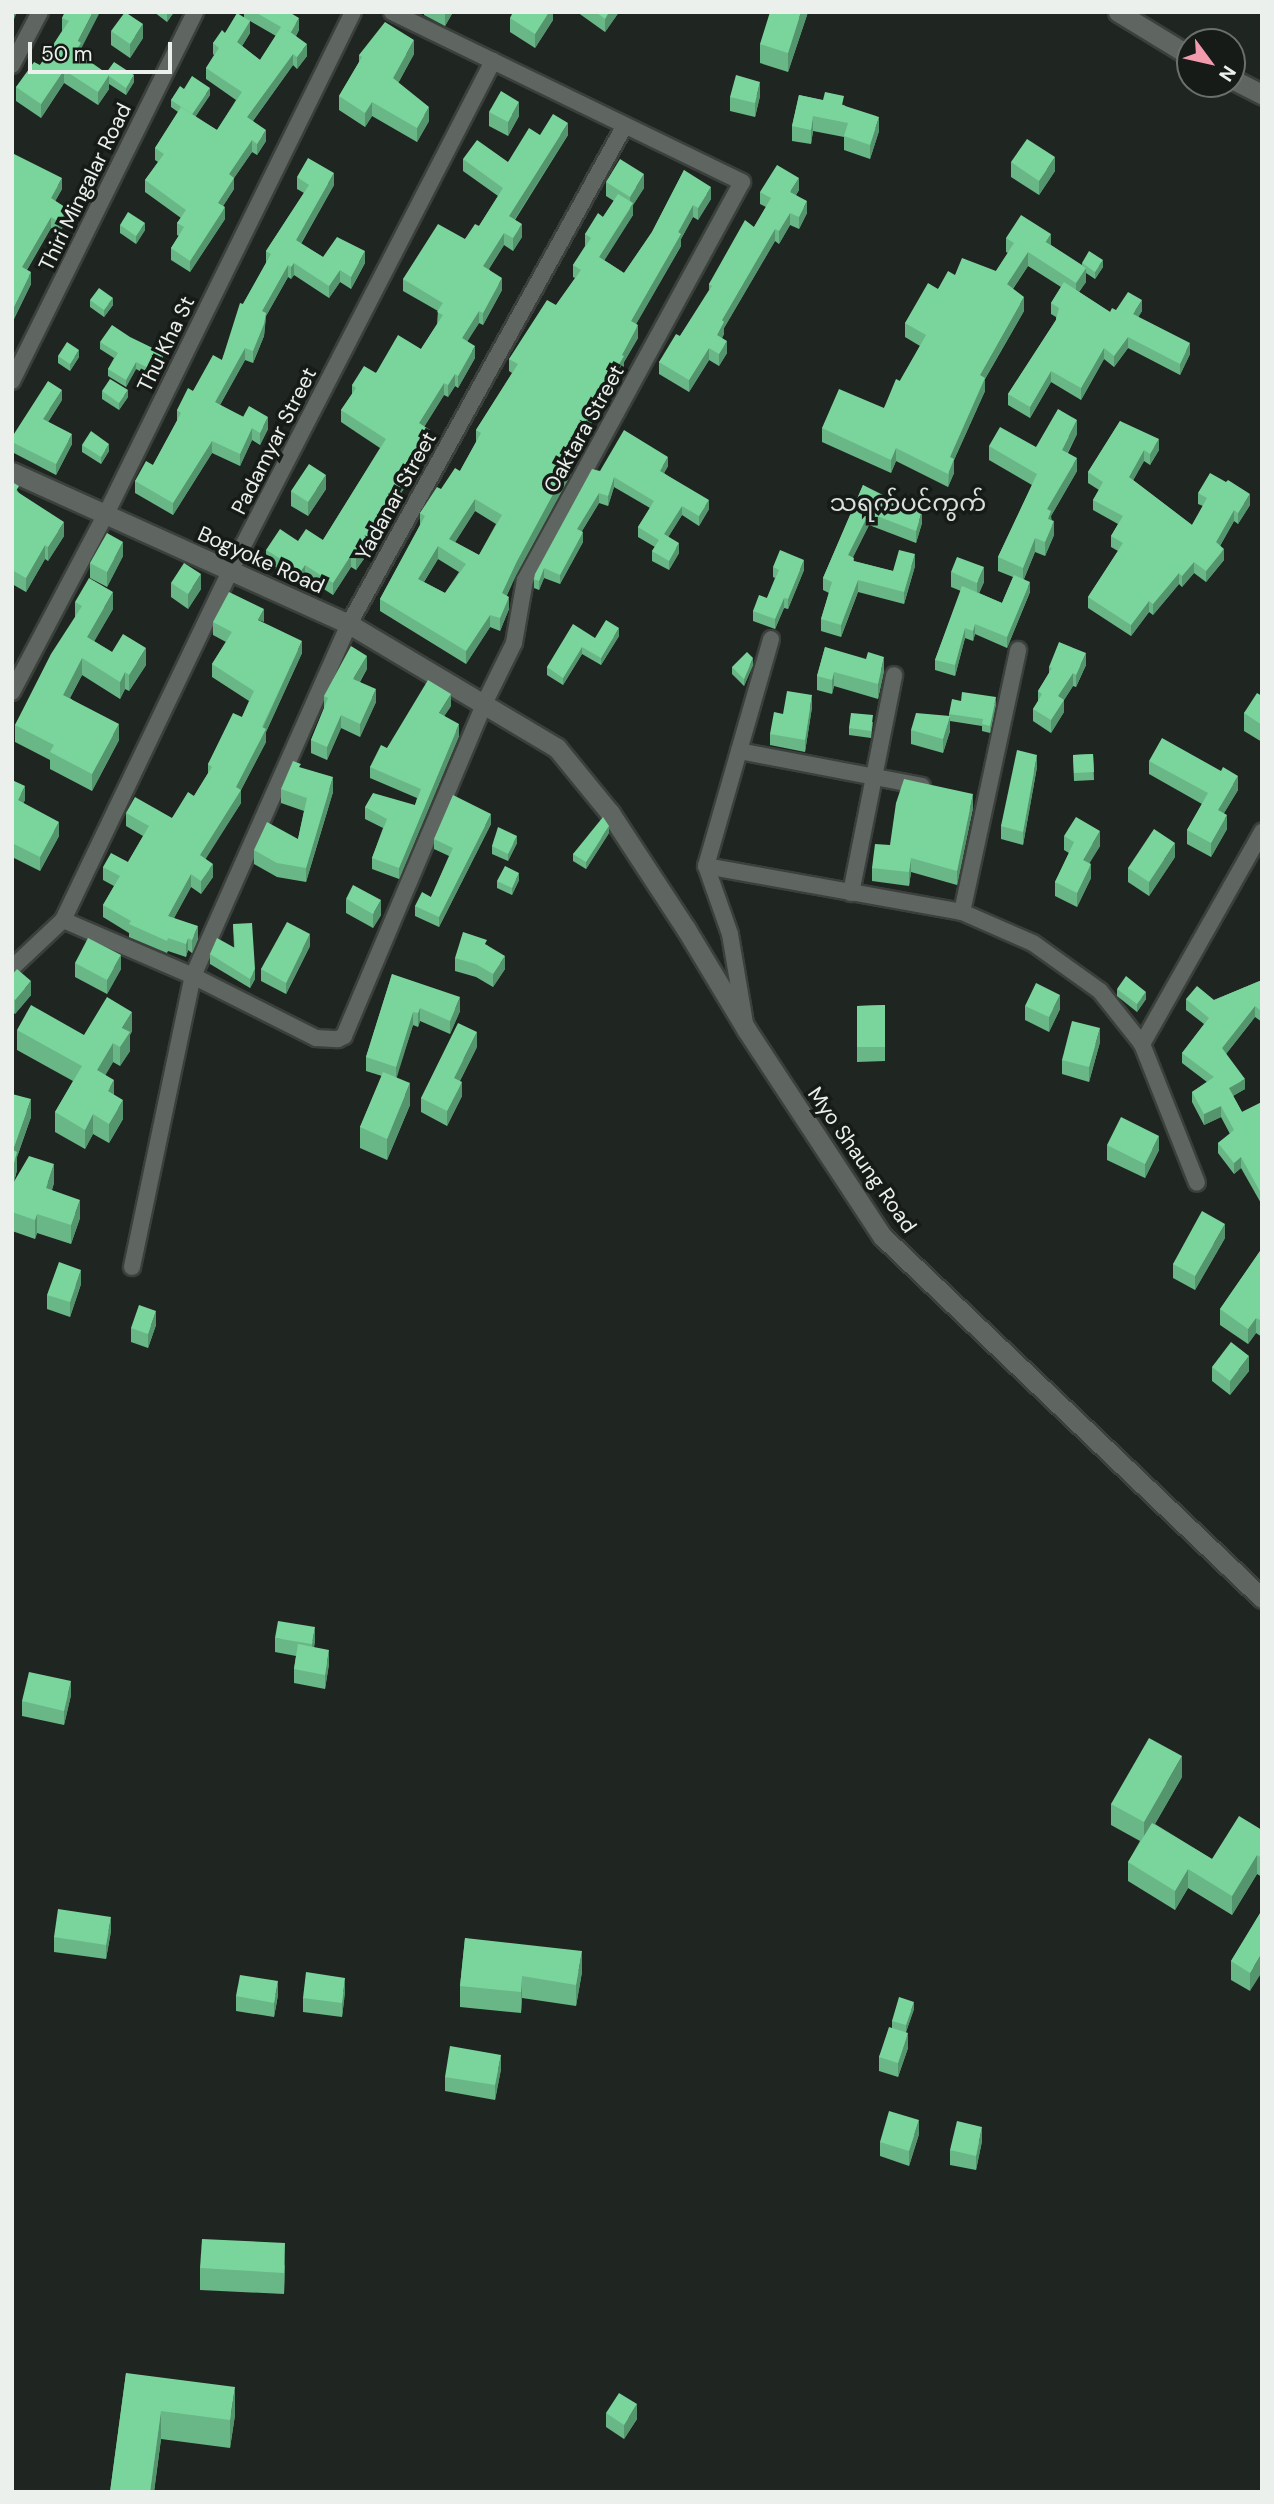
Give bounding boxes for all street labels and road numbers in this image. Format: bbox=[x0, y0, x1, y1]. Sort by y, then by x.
street label: Thiri Mingalar Road bbox=[33, 99, 137, 275]
street label: Thu Kha St bbox=[132, 292, 200, 396]
street label: Oaktara Street bbox=[539, 361, 629, 497]
street label: Padamyar Street bbox=[226, 363, 322, 519]
street label: Yadanar Street bbox=[350, 427, 442, 565]
street label: Bogyoke Road bbox=[194, 521, 328, 599]
street label: Myo Shaung Road bbox=[802, 1082, 922, 1238]

